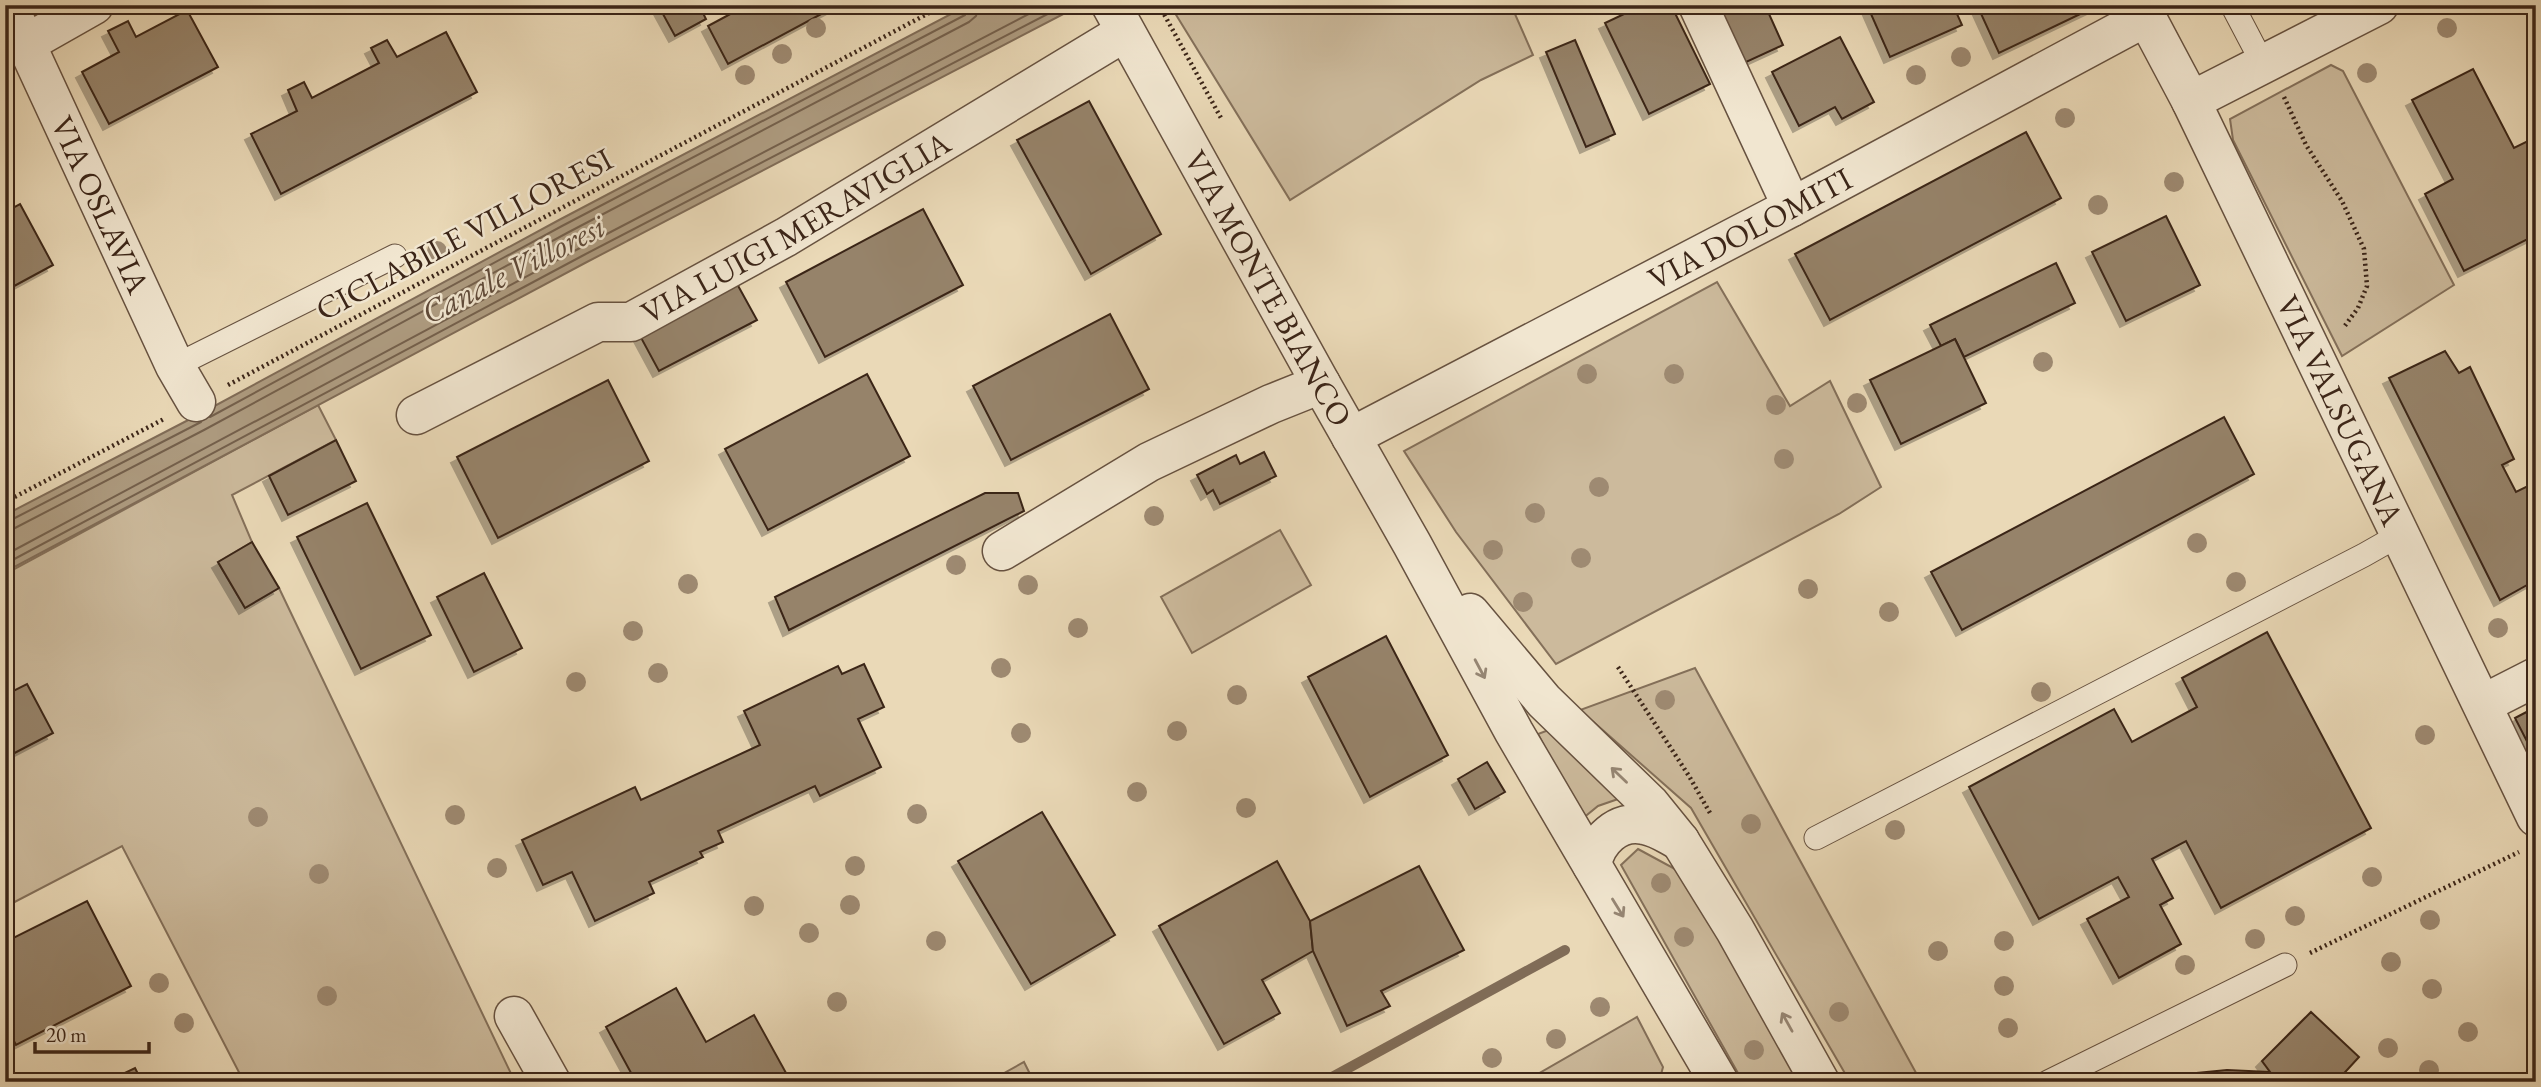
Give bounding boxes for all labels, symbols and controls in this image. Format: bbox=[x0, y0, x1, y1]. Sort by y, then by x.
street label: VIA OSLAVIA bbox=[41, 109, 160, 301]
street label: VIA LUIGI MERAVIGLIA bbox=[633, 121, 959, 334]
street label: CICLABILE VILLORESI bbox=[308, 138, 620, 330]
street label: VIA MONTE BIANCO bbox=[1175, 143, 1362, 434]
street label: VIA DOLOMITI bbox=[1641, 158, 1859, 299]
water label: Canale Villoresi bbox=[414, 204, 613, 334]
street label: VIA VALSUGANA bbox=[2267, 288, 2414, 533]
one-way arrow bbox=[1474, 658, 1487, 679]
one-way arrow bbox=[1610, 766, 1627, 783]
one-way arrow bbox=[1612, 898, 1626, 918]
scale bar bbox=[35, 1010, 149, 1054]
one-way arrow bbox=[1780, 1013, 1794, 1033]
text: 20 m bbox=[46, 1021, 87, 1048]

